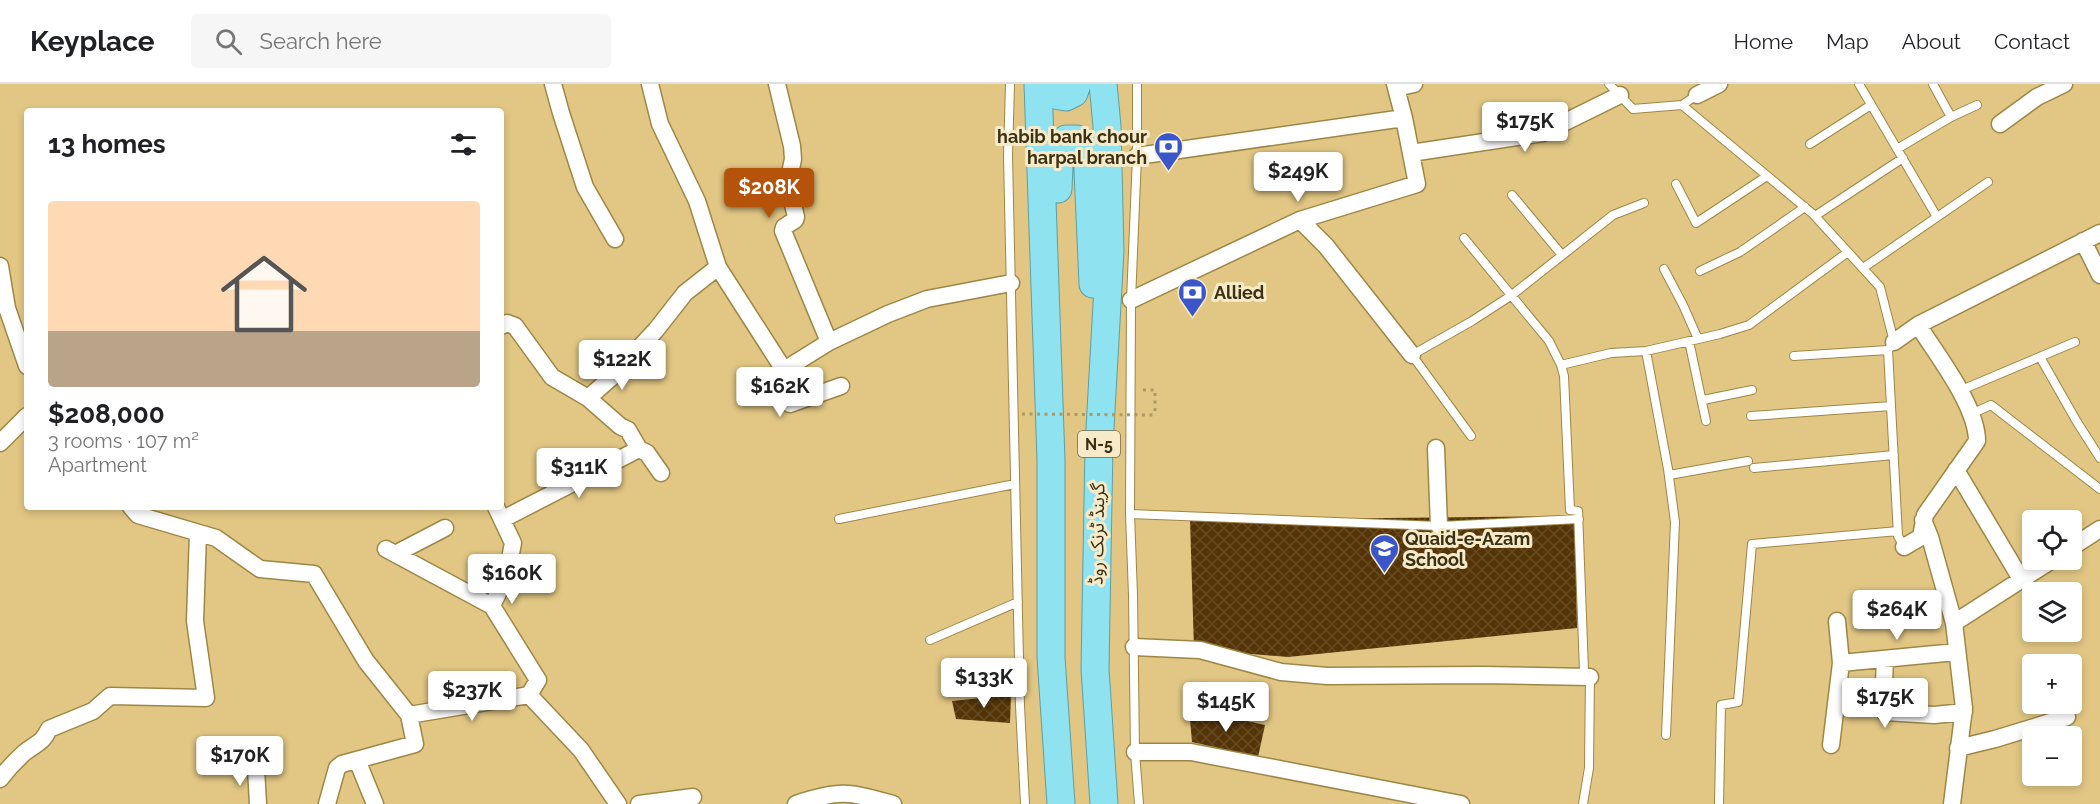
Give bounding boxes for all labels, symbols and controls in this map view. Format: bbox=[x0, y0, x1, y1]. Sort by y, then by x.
search box bbox=[191, 14, 611, 68]
text: Keyplace bbox=[30, 25, 155, 58]
icon: search bbox=[212, 25, 245, 58]
text: Search here bbox=[260, 28, 382, 54]
text: Home bbox=[1734, 29, 1793, 54]
text: Map bbox=[1826, 29, 1869, 54]
text: About bbox=[1902, 29, 1961, 54]
text: Contact bbox=[1994, 29, 2070, 54]
pin: $175K bbox=[1483, 102, 1567, 153]
text: $175K bbox=[1496, 109, 1554, 133]
place label: habib bank chour harpal branch bbox=[997, 126, 1147, 168]
icon: filters bbox=[447, 128, 480, 161]
text: 13 homes bbox=[48, 129, 166, 159]
bank icon: habib bank chour harpal branch bbox=[1152, 130, 1184, 172]
pin: $249K bbox=[1256, 152, 1340, 203]
text: $249K bbox=[1268, 159, 1328, 183]
pin: $208K bbox=[727, 168, 811, 219]
text: $208K bbox=[738, 175, 800, 199]
icon: home bbox=[210, 240, 318, 348]
bank icon: Allied bbox=[1177, 276, 1209, 318]
place label: Allied bbox=[1214, 282, 1264, 303]
pin: $122K bbox=[580, 340, 664, 391]
text: $122K bbox=[593, 347, 651, 371]
pin: $162K bbox=[738, 367, 822, 418]
text: $162K bbox=[750, 374, 810, 398]
text: $208,000 bbox=[48, 399, 165, 429]
text: 3 rooms · 107 m² bbox=[48, 429, 199, 453]
road number: N-5 bbox=[1078, 431, 1120, 457]
pin: $311K bbox=[537, 448, 621, 499]
text: Apartment bbox=[48, 453, 147, 477]
text: $311K bbox=[551, 455, 607, 479]
street label: گرینڈ ٹرنک روڈ bbox=[1086, 482, 1109, 585]
map controls bbox=[2022, 510, 2082, 786]
button: locate bbox=[2022, 510, 2082, 570]
place label: Quaid-e-Azam School bbox=[1405, 528, 1530, 570]
school or university icon: Quaid-e-Azam School bbox=[1368, 532, 1400, 574]
pin: $160K bbox=[470, 554, 554, 605]
text: $160K bbox=[482, 561, 542, 585]
button: layers bbox=[2022, 582, 2082, 642]
pin: $264K bbox=[1855, 590, 1939, 641]
text: $264K bbox=[1867, 597, 1927, 621]
button: + bbox=[2022, 654, 2082, 714]
pin: $133K bbox=[942, 658, 1026, 709]
text: $133K bbox=[955, 665, 1013, 689]
pin: $237K bbox=[430, 671, 514, 722]
text: $237K bbox=[442, 678, 502, 702]
pin: $175K bbox=[1843, 678, 1927, 729]
pin: $145K bbox=[1184, 682, 1268, 733]
text: $175K bbox=[1856, 685, 1914, 709]
text: $145K bbox=[1197, 689, 1255, 713]
button: − bbox=[2022, 726, 2082, 786]
pin: $170K bbox=[198, 736, 282, 787]
text: $170K bbox=[210, 743, 270, 767]

